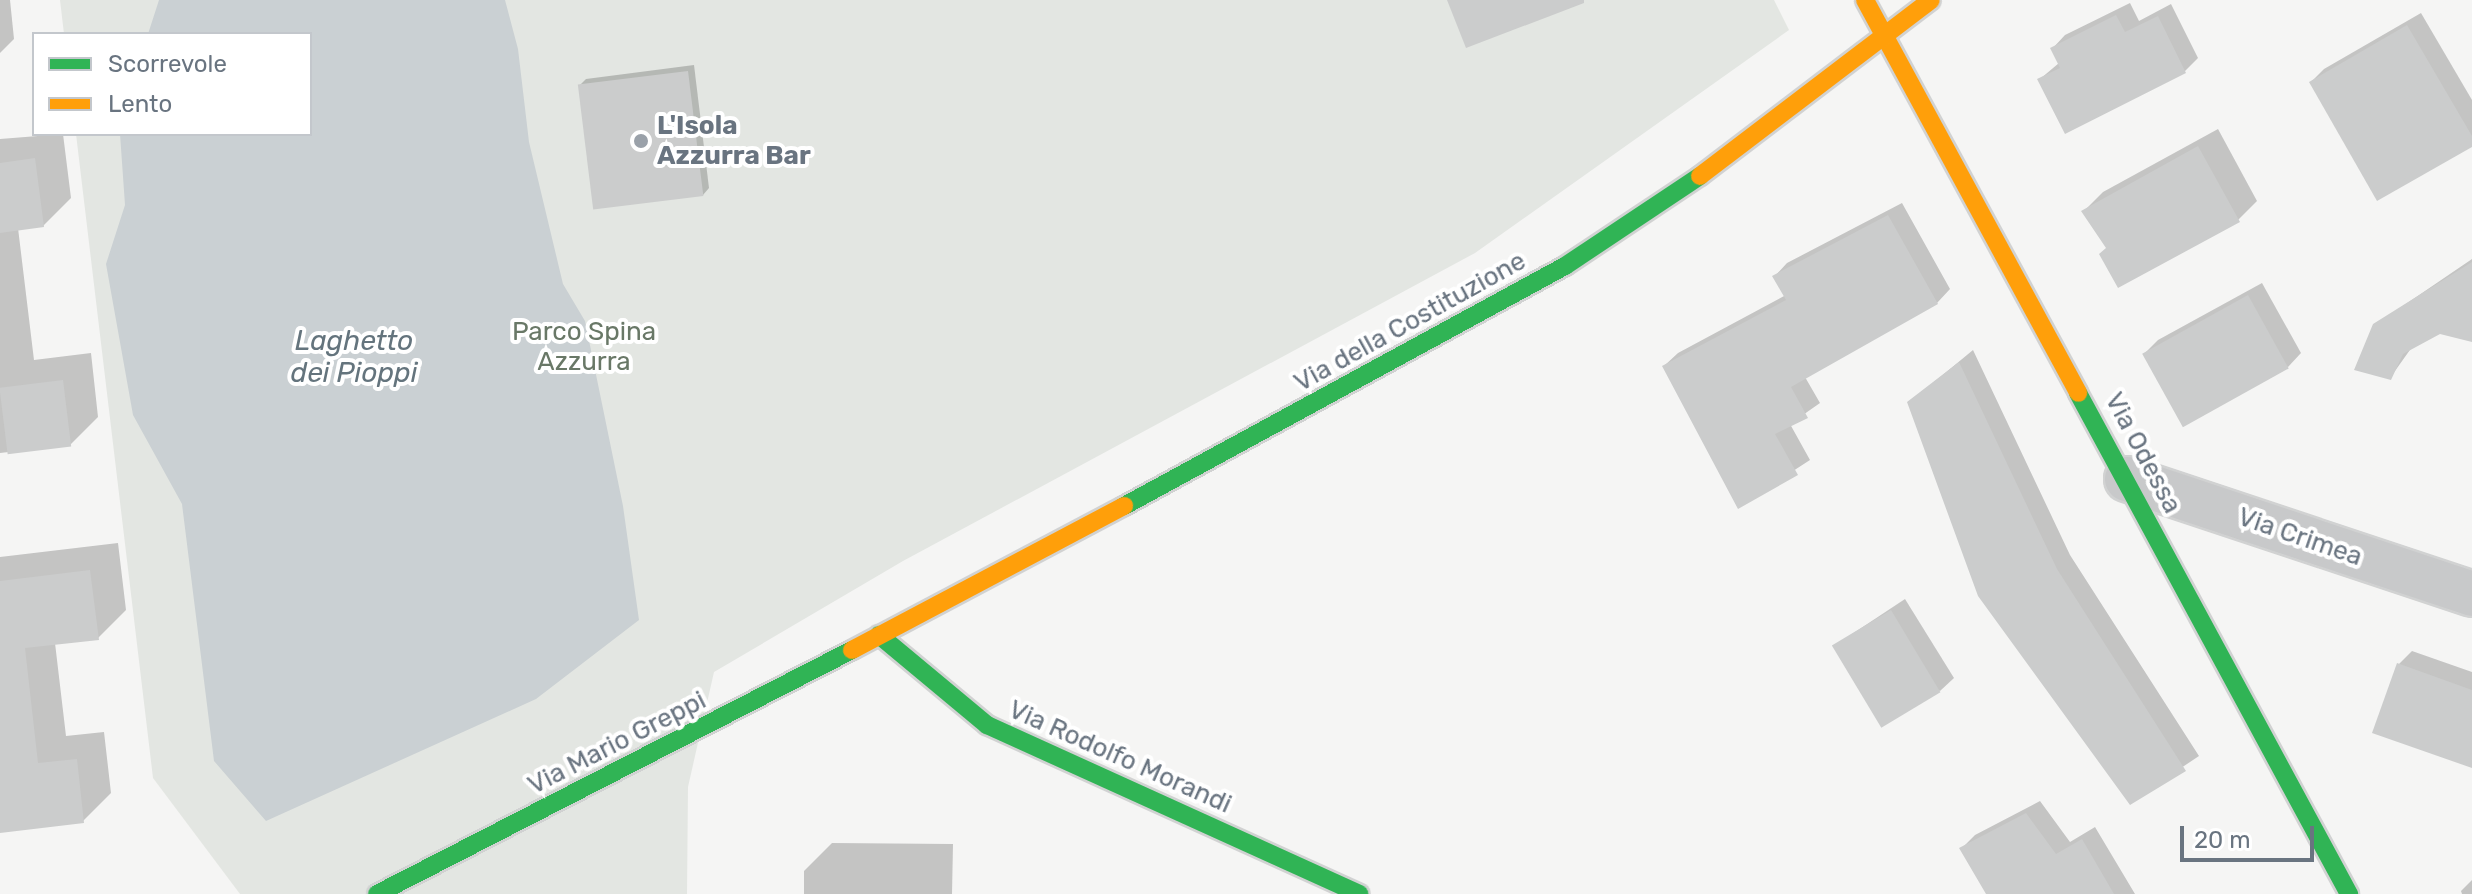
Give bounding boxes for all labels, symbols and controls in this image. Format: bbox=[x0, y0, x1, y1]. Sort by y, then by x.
legend bbox=[32, 32, 312, 136]
text: Scorrevole bbox=[108, 50, 227, 78]
text: Lento bbox=[108, 90, 172, 118]
place label: L'Isola Azzurra Bar bbox=[657, 110, 811, 172]
marker: L'Isola Azzurra Bar bbox=[632, 132, 650, 150]
street label: Via della Costituzione bbox=[1289, 245, 1531, 399]
park label: Parco Spina Azzurra bbox=[512, 316, 656, 378]
water label: Laghetto dei Pioppi bbox=[291, 324, 417, 390]
street label: Via Odessa bbox=[2098, 387, 2188, 519]
street label: Via Crimea bbox=[2234, 501, 2366, 573]
street label: Via Mario Greppi bbox=[523, 685, 711, 801]
street label: Via Rodolfo Morandi bbox=[1004, 694, 1236, 820]
scale bar bbox=[2184, 810, 2318, 860]
text: 20 m bbox=[2194, 826, 2251, 854]

